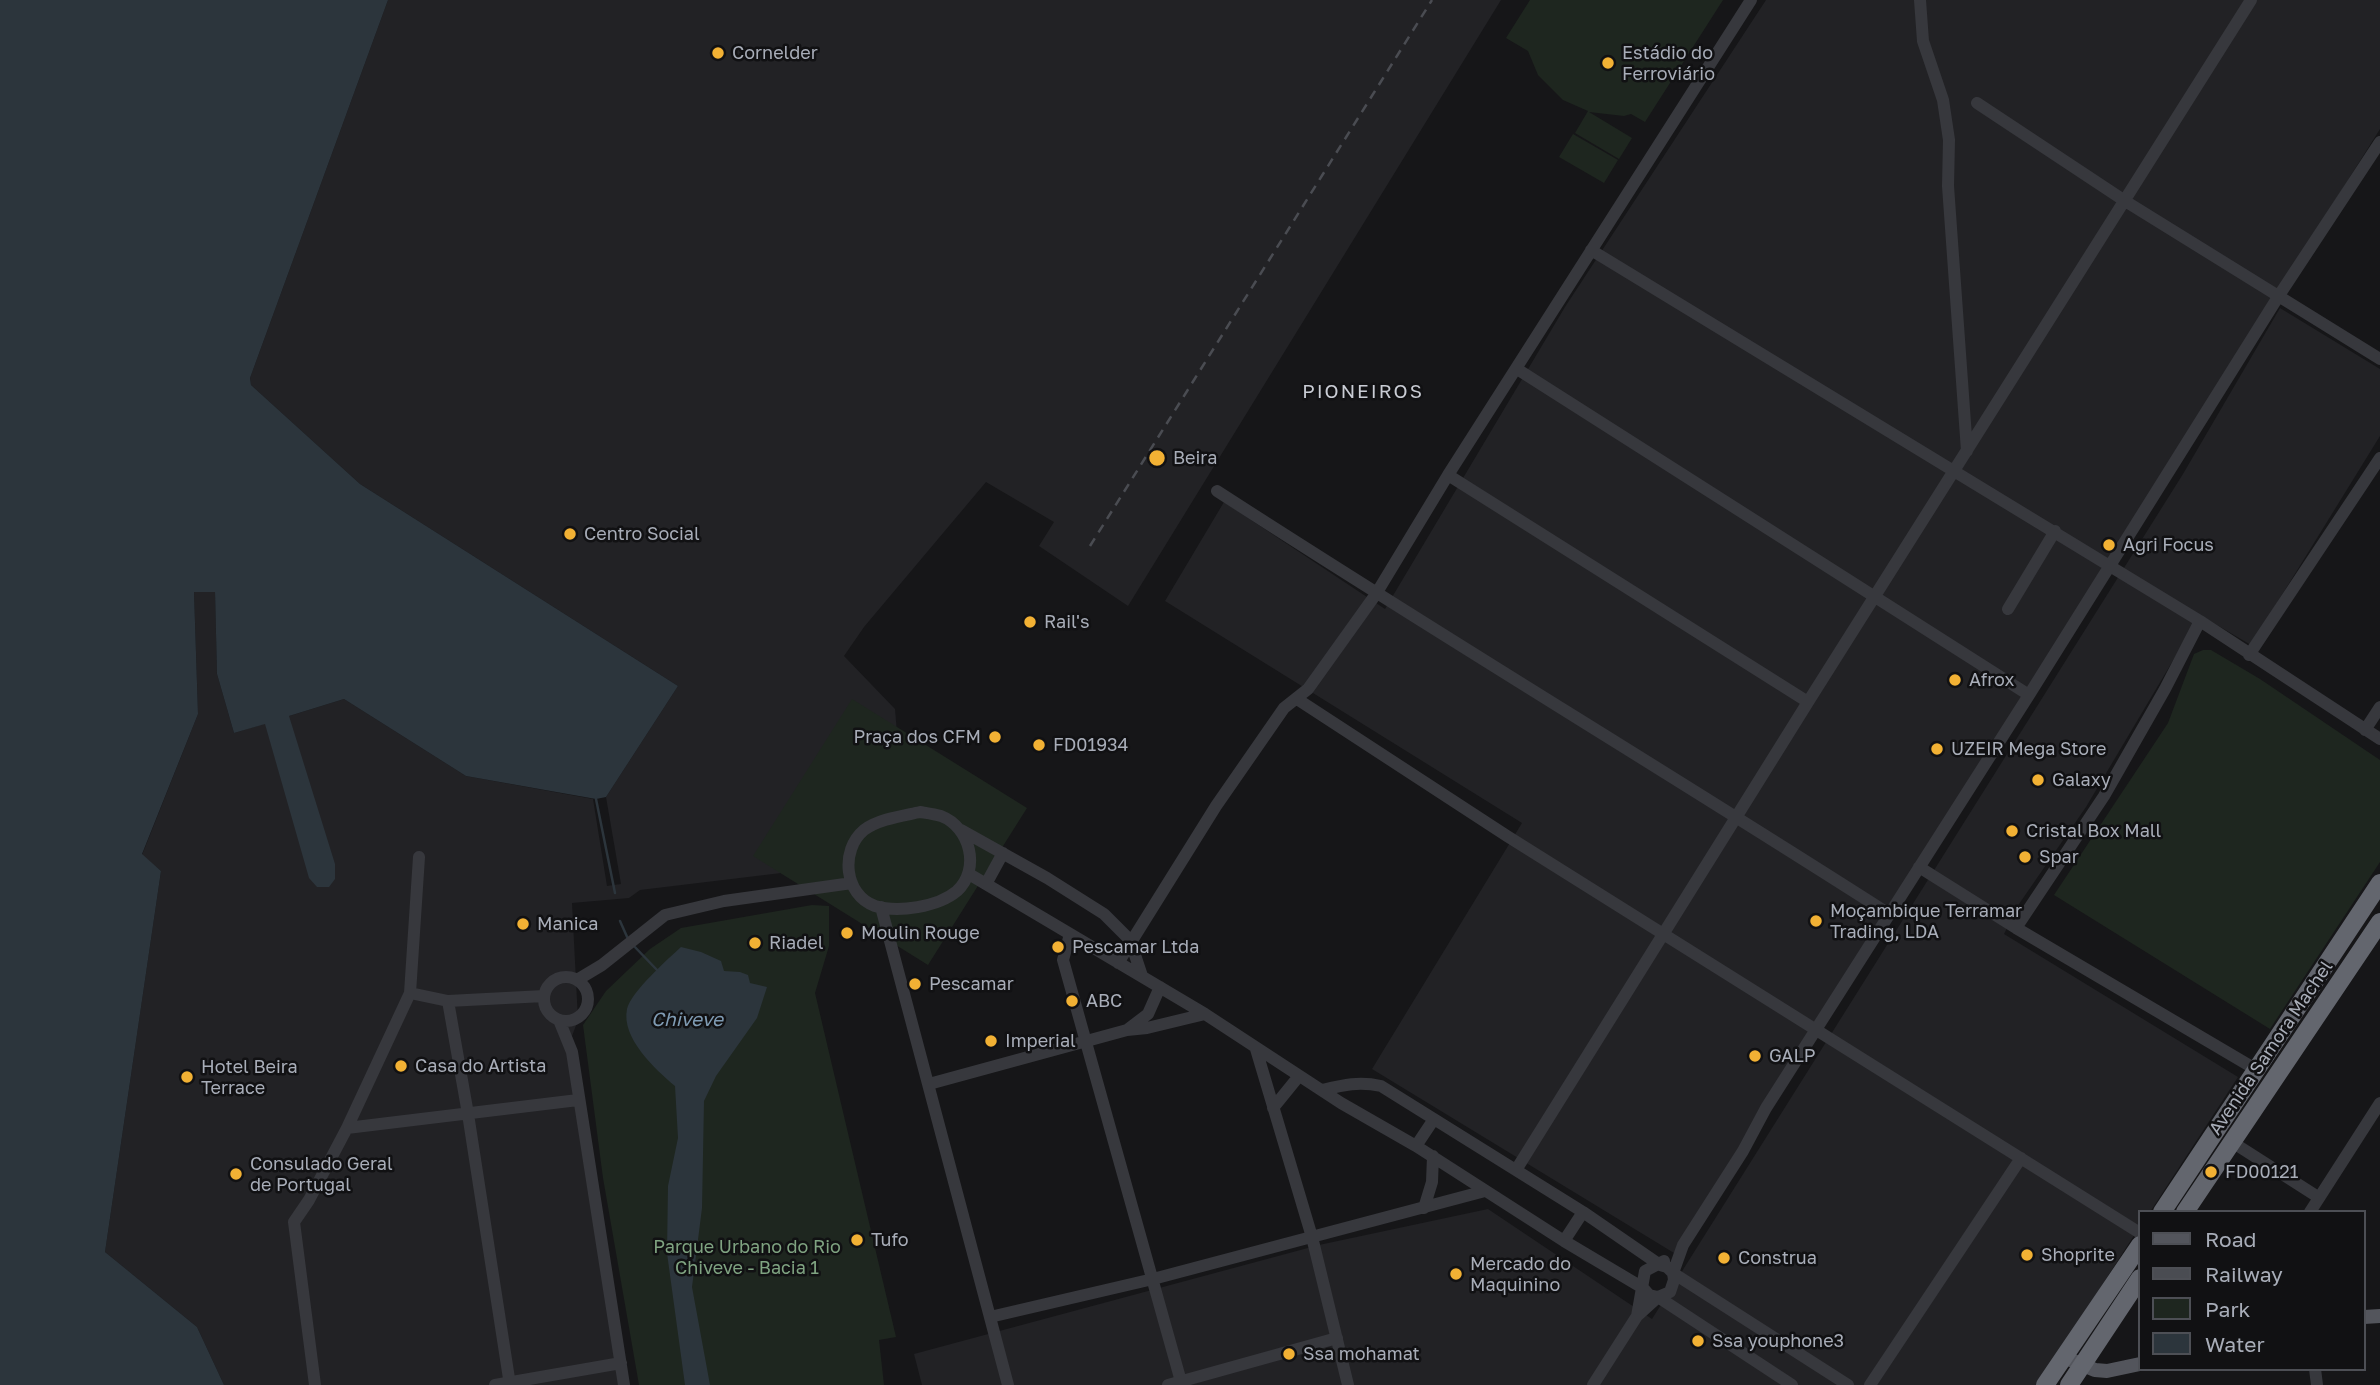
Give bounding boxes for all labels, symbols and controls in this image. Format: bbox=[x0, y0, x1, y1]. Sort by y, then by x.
place label: Cornelder bbox=[732, 42, 818, 64]
place label: Estádio do Ferroviário bbox=[1622, 42, 1715, 84]
marker: Cornelder bbox=[710, 45, 726, 61]
marker: Estádio do Ferroviário bbox=[1600, 55, 1616, 71]
district label: PIONEIROS bbox=[1303, 381, 1423, 403]
place label: Beira bbox=[1173, 447, 1217, 469]
marker: Beira bbox=[1147, 448, 1167, 468]
place label: Centro Social bbox=[584, 523, 700, 545]
marker: Centro Social bbox=[562, 526, 578, 542]
place label: Agri Focus bbox=[2123, 534, 2214, 556]
marker: Agri Focus bbox=[2101, 537, 2117, 553]
place label: Rail's bbox=[1044, 611, 1090, 633]
marker: Rail's bbox=[1022, 614, 1038, 630]
place label: Afrox bbox=[1969, 669, 2014, 691]
marker: Afrox bbox=[1947, 672, 1963, 688]
place label: Praça dos CFM bbox=[853, 726, 981, 748]
marker: Praça dos CFM bbox=[987, 729, 1003, 745]
place label: FD01934 bbox=[1053, 734, 1129, 756]
marker: FD01934 bbox=[1031, 737, 1047, 753]
place label: UZEIR Mega Store bbox=[1951, 738, 2106, 760]
marker: UZEIR Mega Store bbox=[1929, 741, 1945, 757]
place label: Galaxy bbox=[2052, 769, 2111, 791]
marker: Galaxy bbox=[2030, 772, 2046, 788]
place label: Cristal Box Mall bbox=[2026, 820, 2161, 842]
marker: Cristal Box Mall bbox=[2004, 823, 2020, 839]
place label: Spar bbox=[2039, 846, 2079, 868]
marker: Spar bbox=[2017, 849, 2033, 865]
place label: Moçambique Terramar Trading, LDA bbox=[1830, 900, 2022, 942]
place label: Manica bbox=[537, 913, 599, 935]
marker: Moçambique Terramar Trading, LDA bbox=[1808, 913, 1824, 929]
marker: Manica bbox=[515, 916, 531, 932]
place label: Moulin Rouge bbox=[861, 922, 980, 944]
marker: Moulin Rouge bbox=[839, 925, 855, 941]
place label: Riadel bbox=[769, 932, 824, 954]
marker: Riadel bbox=[747, 935, 763, 951]
place label: Pescamar Ltda bbox=[1072, 936, 1199, 958]
marker: Pescamar Ltda bbox=[1050, 939, 1066, 955]
street label: Avenida Samora Machel bbox=[2205, 957, 2337, 1139]
place label: Pescamar bbox=[929, 973, 1014, 995]
marker: Pescamar bbox=[907, 976, 923, 992]
place label: ABC bbox=[1086, 990, 1122, 1012]
marker: ABC bbox=[1064, 993, 1080, 1009]
water label: Chiveve bbox=[651, 1009, 723, 1031]
place label: Imperial bbox=[1005, 1030, 1076, 1052]
marker: Imperial bbox=[983, 1033, 999, 1049]
place label: GALP bbox=[1769, 1045, 1815, 1067]
marker: GALP bbox=[1747, 1048, 1763, 1064]
place label: Casa do Artista bbox=[415, 1055, 546, 1077]
place label: Hotel Beira Terrace bbox=[201, 1056, 298, 1098]
marker: Casa do Artista bbox=[393, 1058, 409, 1074]
marker: Hotel Beira Terrace bbox=[179, 1069, 195, 1085]
place label: Consulado Geral de Portugal bbox=[250, 1153, 393, 1196]
place label: FD00121 bbox=[2225, 1161, 2299, 1183]
marker: FD00121 bbox=[2203, 1164, 2219, 1180]
marker: Consulado Geral de Portugal bbox=[228, 1166, 244, 1182]
legend bbox=[2138, 1210, 2366, 1371]
text: Road bbox=[2205, 1226, 2256, 1252]
place label: Tufo bbox=[871, 1229, 909, 1251]
marker: Tufo bbox=[849, 1232, 865, 1248]
park label: Parque Urbano do Rio Chiveve - Bacia 1 bbox=[653, 1236, 841, 1278]
place label: Shoprite bbox=[2041, 1244, 2115, 1266]
place label: Construa bbox=[1738, 1247, 1817, 1269]
marker: Shoprite bbox=[2019, 1247, 2035, 1263]
marker: Construa bbox=[1716, 1250, 1732, 1266]
place label: Mercado do Maquinino bbox=[1470, 1253, 1571, 1296]
text: Railway bbox=[2205, 1261, 2283, 1287]
marker: Mercado do Maquinino bbox=[1448, 1266, 1464, 1282]
text: Park bbox=[2205, 1296, 2250, 1322]
place label: Ssa youphone3 bbox=[1712, 1330, 1844, 1352]
text: Water bbox=[2205, 1331, 2265, 1357]
marker: Ssa youphone3 bbox=[1690, 1333, 1706, 1349]
place label: Ssa mohamat bbox=[1303, 1343, 1420, 1365]
marker: Ssa mohamat bbox=[1281, 1346, 1297, 1362]

